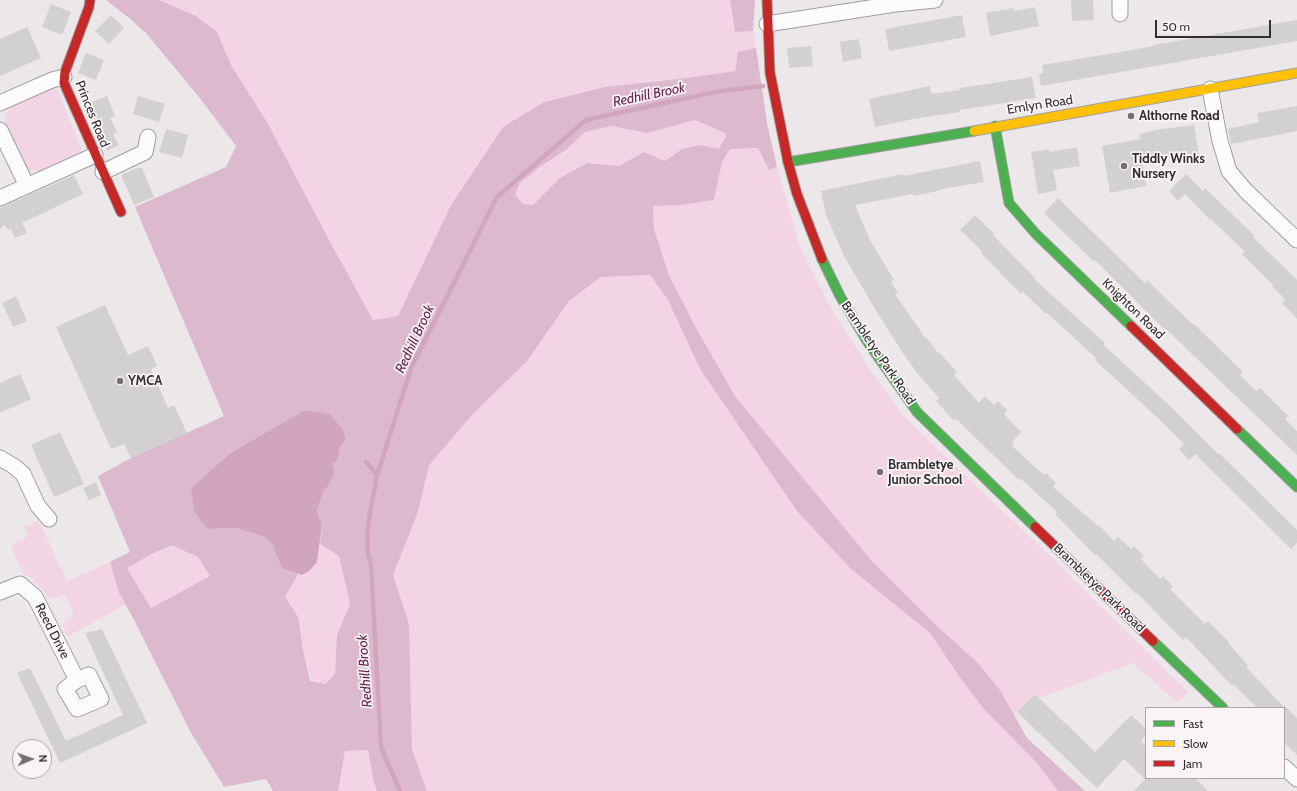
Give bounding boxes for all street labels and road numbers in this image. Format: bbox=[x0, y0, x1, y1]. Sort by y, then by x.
street label: Princes Road bbox=[72, 78, 112, 150]
street label: Emlyn Road bbox=[1006, 92, 1074, 118]
street label: Knighton Road bbox=[1099, 275, 1167, 343]
street label: Brambletye Park Road bbox=[838, 298, 918, 408]
street label: Brambletye Park Road bbox=[1050, 540, 1148, 636]
street label: Reed Drive bbox=[31, 601, 73, 661]

